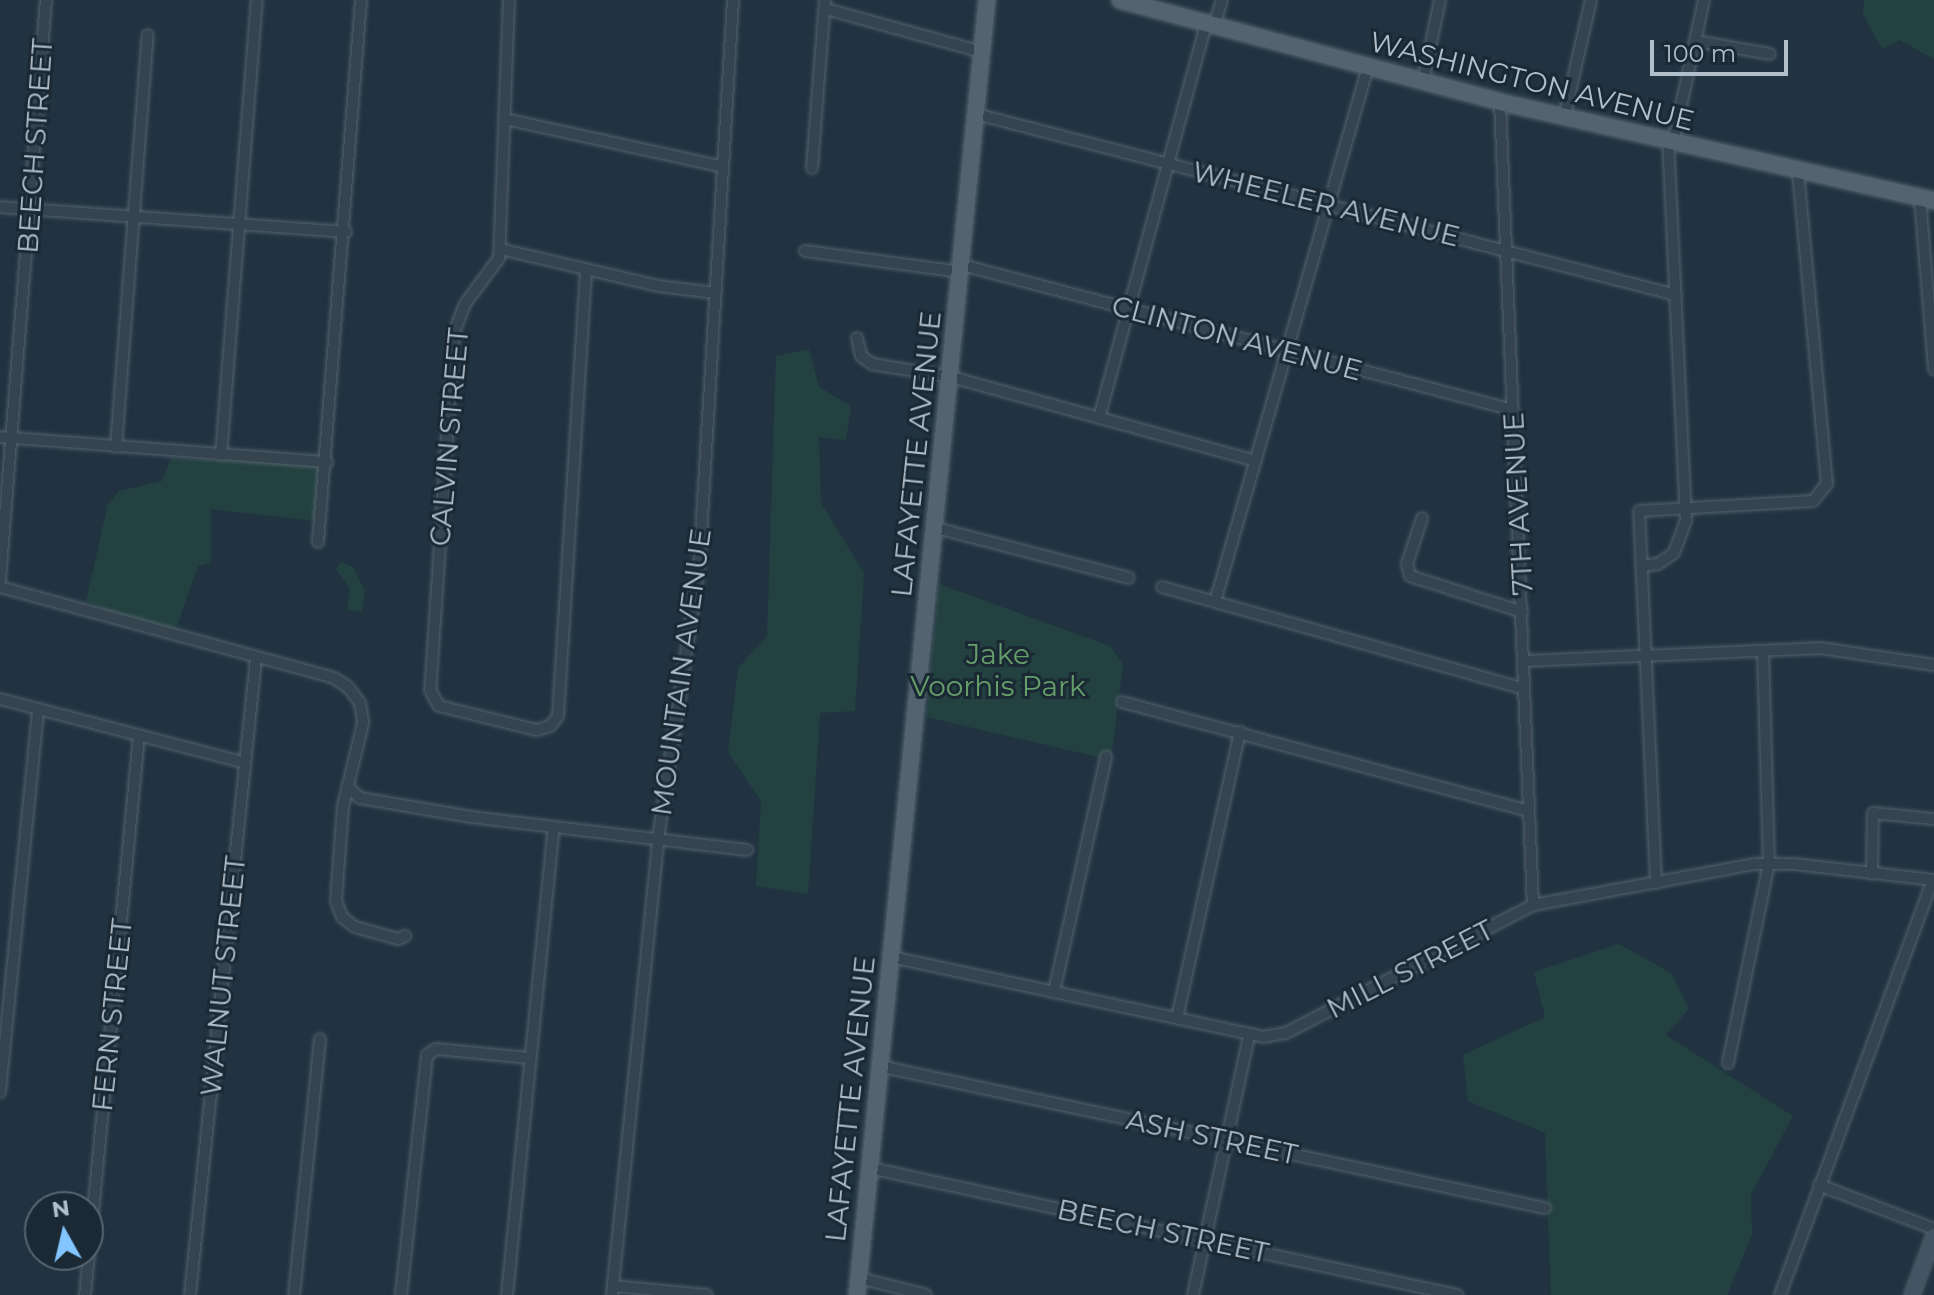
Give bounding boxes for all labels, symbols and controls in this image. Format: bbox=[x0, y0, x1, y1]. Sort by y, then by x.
street label: WASHINGTON AVENUE bbox=[1366, 24, 1698, 138]
scale bar bbox=[1654, 24, 1792, 74]
street label: BEECH STREET bbox=[11, 37, 59, 255]
text: 100 m bbox=[1664, 39, 1736, 68]
street label: WHEELER AVENUE bbox=[1189, 155, 1463, 253]
street label: CLINTON AVENUE bbox=[1108, 288, 1366, 388]
street label: LAFAYETTE AVENUE bbox=[884, 309, 948, 599]
street label: CALVIN STREET bbox=[423, 326, 475, 548]
street label: 7TH AVENUE bbox=[1496, 412, 1540, 596]
street label: MOUNTAIN AVENUE bbox=[644, 526, 718, 818]
park label: Jake Voorhis Park bbox=[910, 637, 1086, 703]
street label: WALNUT STREET bbox=[194, 854, 252, 1098]
street label: MILL STREET bbox=[1321, 913, 1499, 1025]
street label: FERN STREET bbox=[85, 917, 139, 1113]
street label: LAFAYETTE AVENUE bbox=[818, 954, 882, 1244]
street label: ASH STREET bbox=[1123, 1102, 1301, 1172]
north arrow bbox=[24, 1191, 104, 1271]
street label: BEECH STREET bbox=[1054, 1192, 1272, 1270]
text: N bbox=[50, 1194, 72, 1223]

